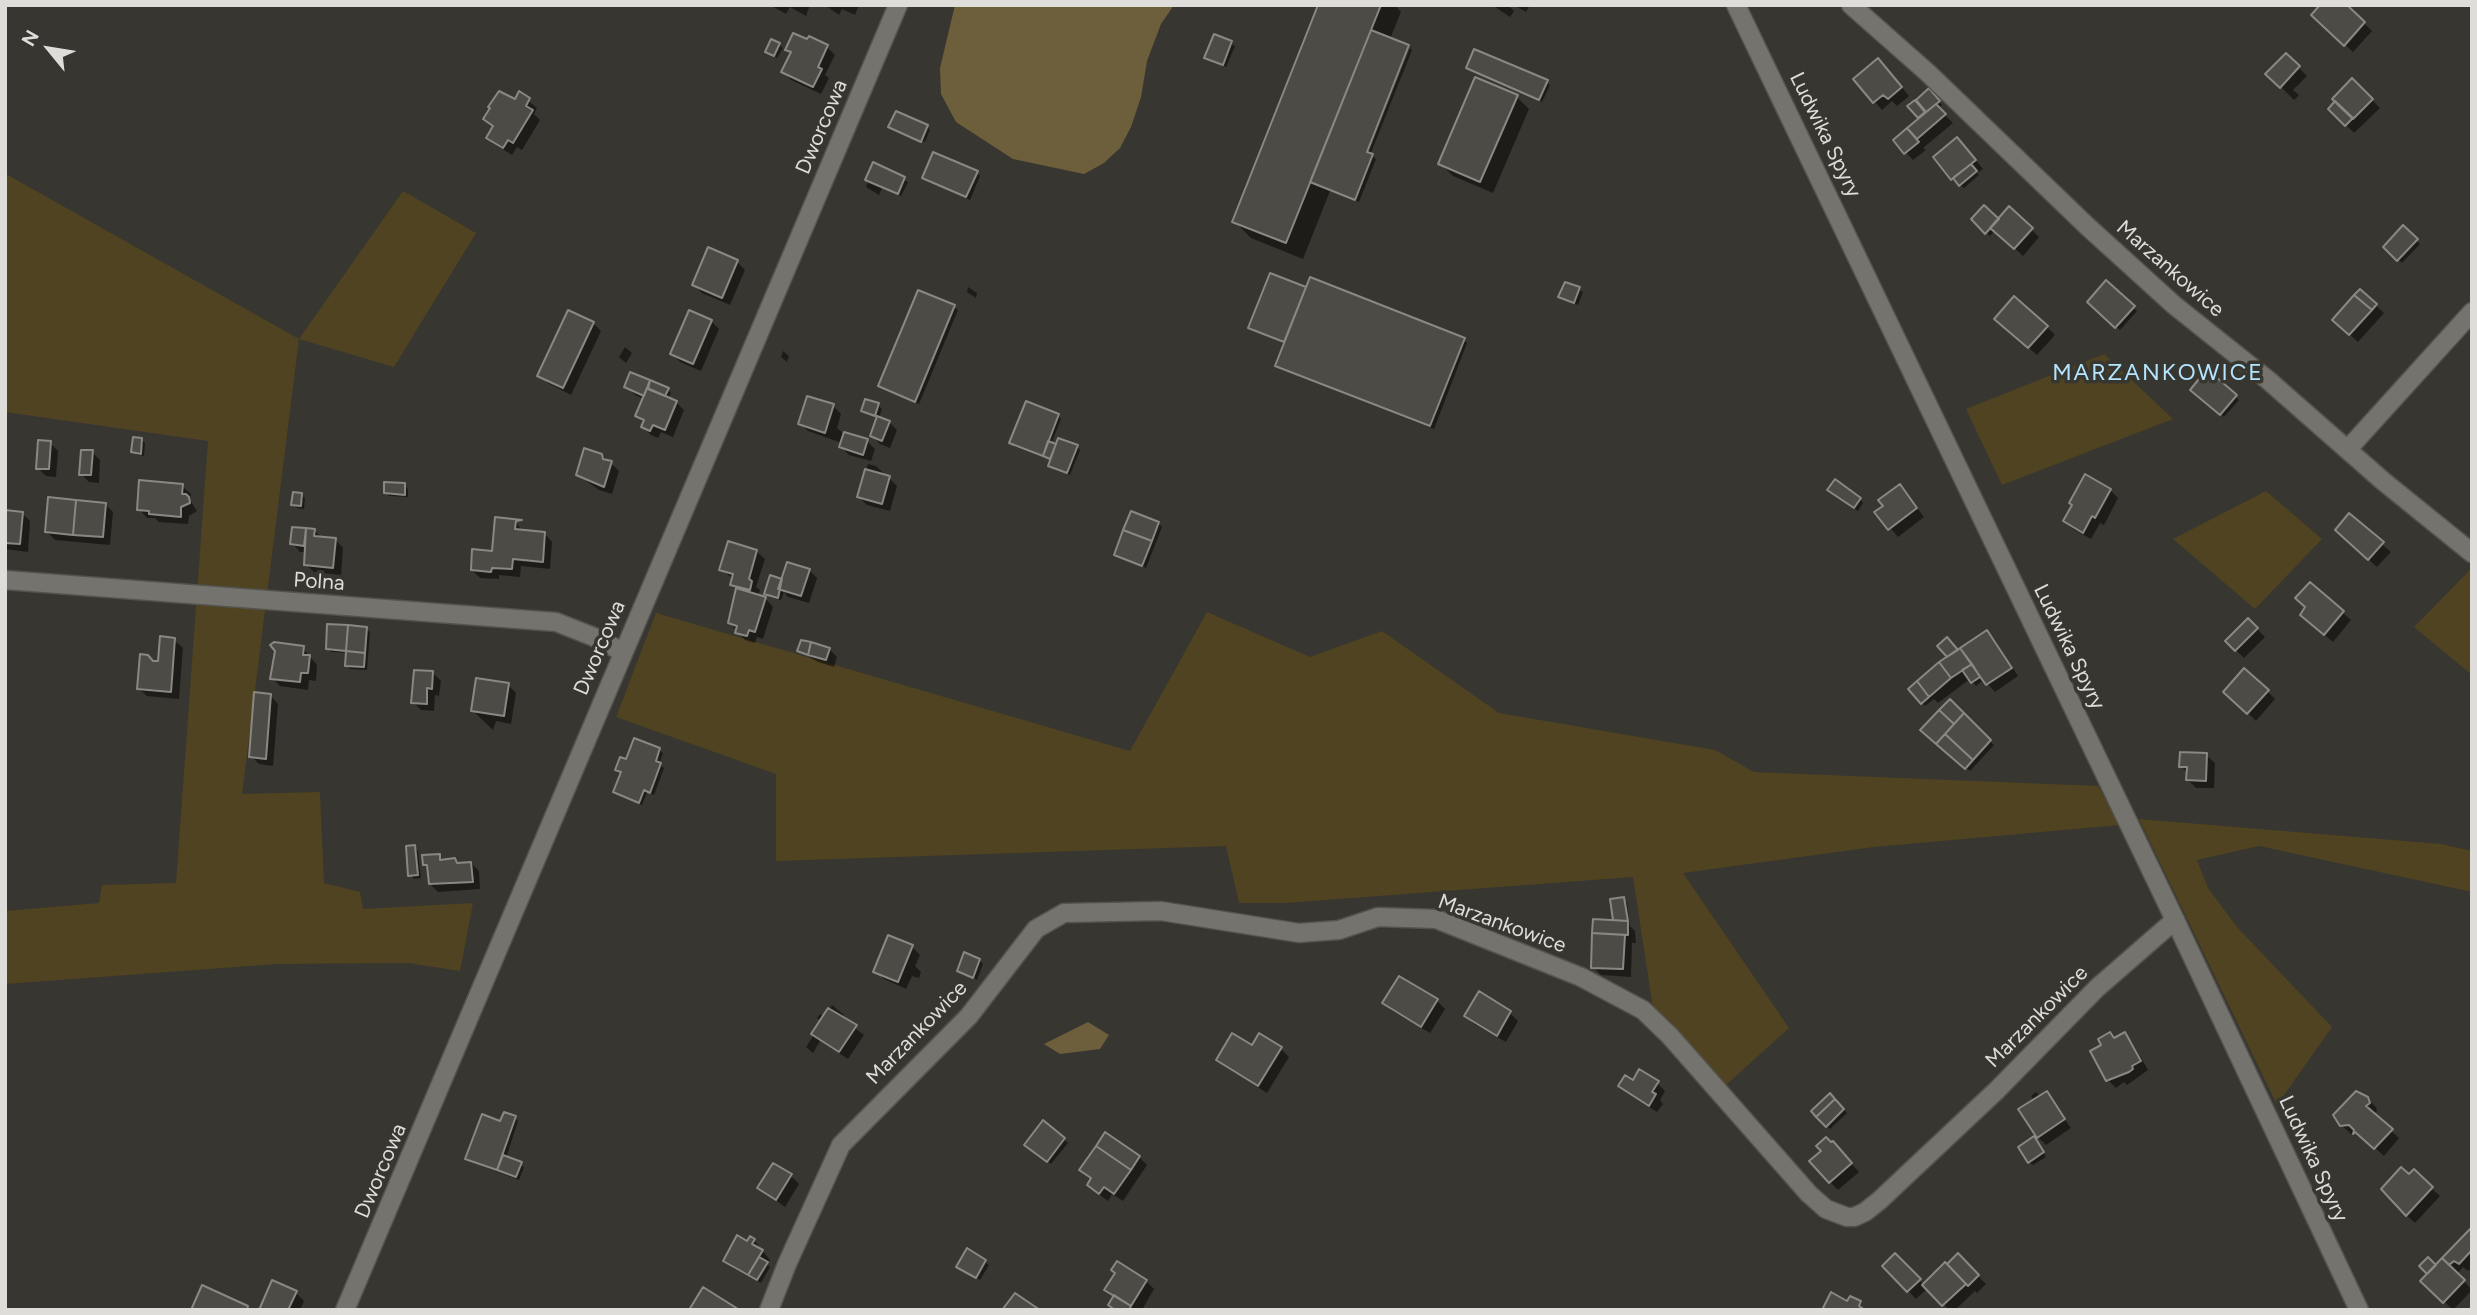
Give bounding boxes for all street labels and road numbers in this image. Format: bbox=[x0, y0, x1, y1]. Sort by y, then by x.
street label: Ludwika Spyry bbox=[1784, 68, 1866, 202]
street label: Dworcowa bbox=[791, 76, 853, 178]
street label: Marzankowice bbox=[2111, 215, 2229, 323]
street label: Polna bbox=[293, 568, 345, 596]
street label: Ludwika Spyry bbox=[2028, 580, 2110, 714]
street label: Dworcowa bbox=[569, 597, 631, 699]
street label: Marzankowice bbox=[1435, 889, 1569, 959]
street label: Marzankowice bbox=[1981, 961, 2093, 1073]
street label: Marzankowice bbox=[861, 976, 973, 1090]
street label: Ludwika Spyry bbox=[2273, 1092, 2353, 1226]
street label: Dworcowa bbox=[350, 1120, 412, 1222]

